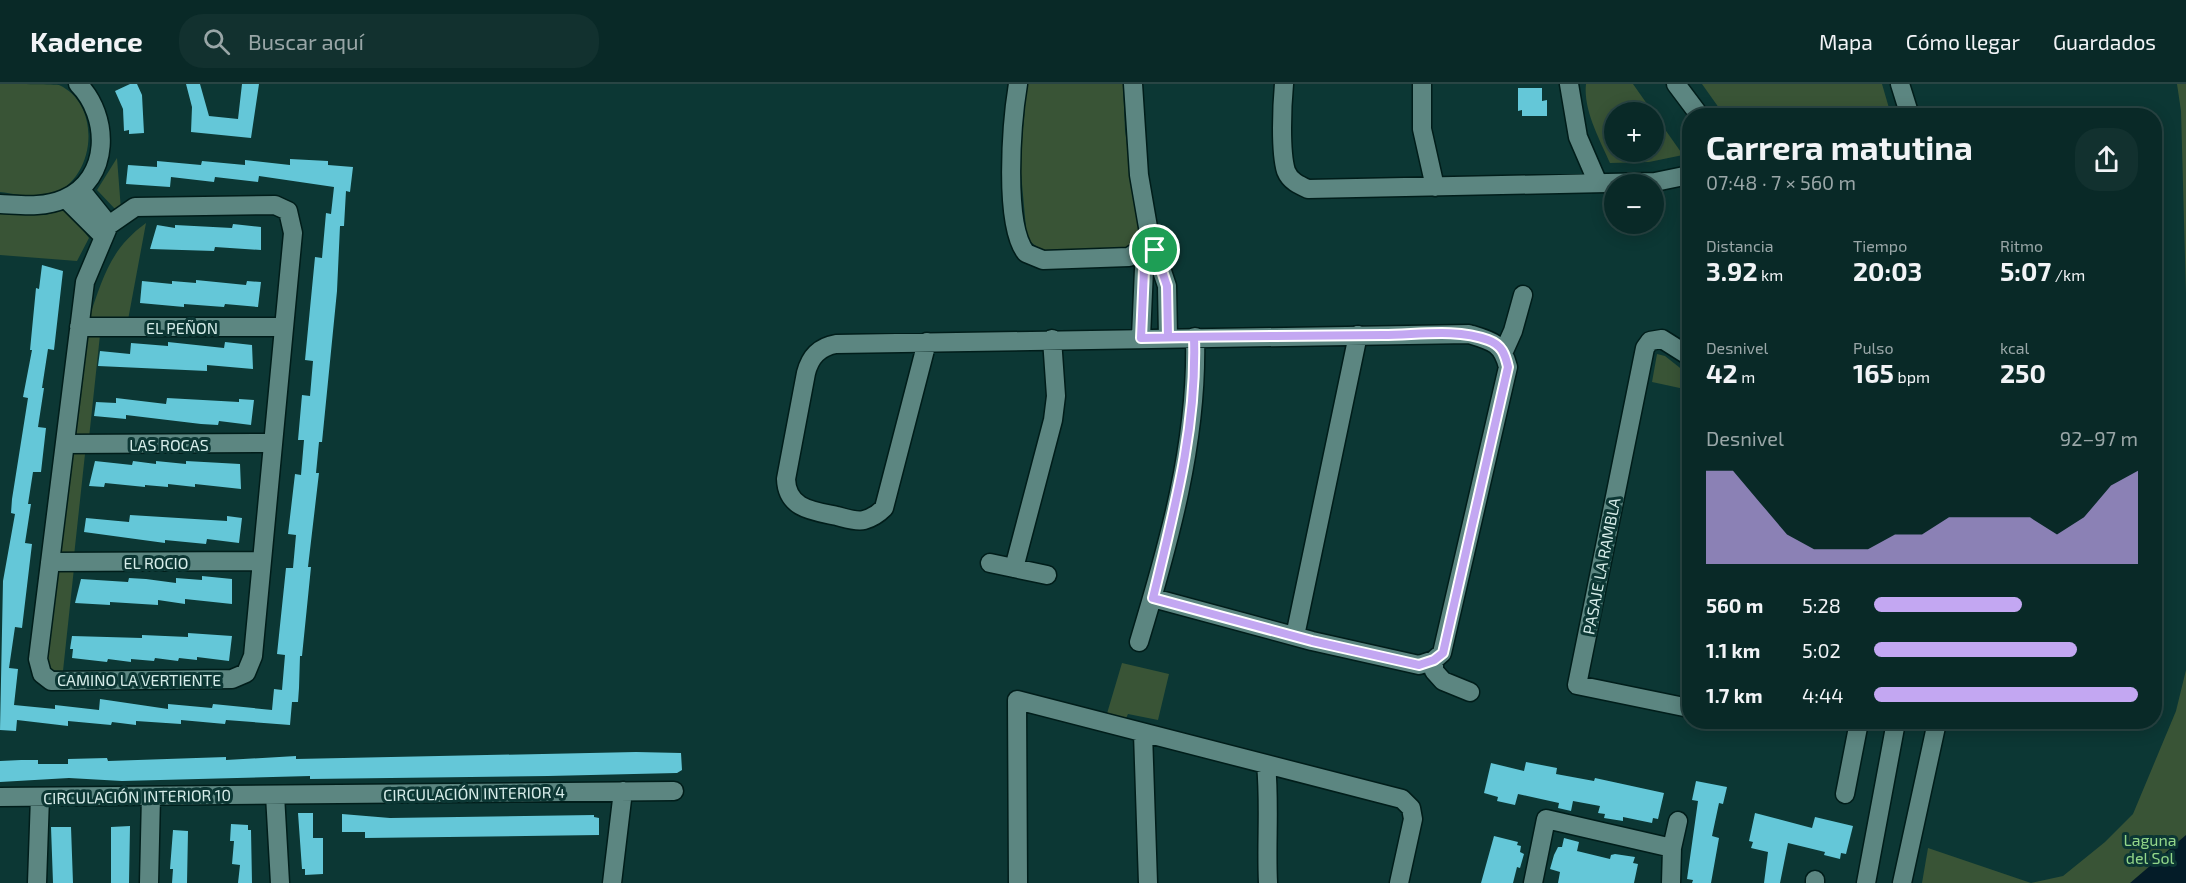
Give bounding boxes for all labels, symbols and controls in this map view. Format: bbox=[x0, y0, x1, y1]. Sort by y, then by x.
search box bbox=[179, 14, 599, 68]
text: Kadence bbox=[30, 24, 143, 58]
icon: search bbox=[200, 25, 233, 58]
text: Buscar aquí bbox=[248, 28, 364, 54]
text: Mapa bbox=[1819, 29, 1873, 54]
text: Cómo llegar bbox=[1906, 29, 2020, 54]
text: Guardados bbox=[2053, 29, 2156, 54]
map controls bbox=[1604, 102, 1664, 234]
button: + bbox=[1604, 102, 1664, 162]
text: Carrera matutina bbox=[1706, 127, 1973, 167]
button: share bbox=[2075, 128, 2138, 191]
text: 07:48 · 7 × 560 m bbox=[1706, 170, 1856, 194]
button: − bbox=[1604, 174, 1664, 234]
pin bbox=[1129, 224, 1180, 275]
icon: arrive bbox=[1138, 233, 1171, 266]
text: Distancia bbox=[1706, 236, 1773, 255]
text: Tiempo bbox=[1853, 236, 1907, 255]
text: Ritmo bbox=[2000, 236, 2043, 255]
text: 3.92 bbox=[1706, 255, 1758, 286]
text: 20:03 bbox=[1853, 255, 1922, 286]
text: 5:07 bbox=[2000, 255, 2051, 286]
text: km bbox=[1758, 265, 1783, 284]
text: /km bbox=[2051, 265, 2085, 284]
street label: EL PEÑON bbox=[146, 318, 218, 337]
text: Desnivel bbox=[1706, 338, 1768, 357]
text: Pulso bbox=[1853, 338, 1894, 357]
text: kcal bbox=[2000, 338, 2029, 357]
text: 42 bbox=[1706, 357, 1738, 388]
text: 165 bbox=[1853, 357, 1894, 388]
text: 250 bbox=[2000, 357, 2046, 388]
text: m bbox=[1738, 367, 1755, 386]
text: bpm bbox=[1894, 367, 1930, 386]
text: Desnivel bbox=[1706, 426, 1784, 450]
text: 92–97 m bbox=[2060, 426, 2138, 450]
street label: LAS ROCAS bbox=[129, 435, 209, 454]
street label: PASAJE LA RAMBLA bbox=[1578, 496, 1624, 636]
street label: EL ROCIO bbox=[124, 553, 188, 572]
text: 560 m bbox=[1706, 593, 1763, 617]
text: 5:28 bbox=[1802, 593, 1841, 617]
text: 1.1 km bbox=[1706, 638, 1760, 662]
text: 5:02 bbox=[1802, 638, 1841, 662]
street label: CAMINO LA VERTIENTE bbox=[57, 670, 221, 689]
text: 1.7 km bbox=[1706, 683, 1763, 707]
text: 4:44 bbox=[1802, 683, 1844, 707]
street label: CIRCULACIÓN INTERIOR 4 bbox=[383, 782, 565, 804]
street label: CIRCULACIÓN INTERIOR 10 bbox=[43, 785, 231, 807]
park label: Laguna del Sol bbox=[2123, 830, 2177, 867]

